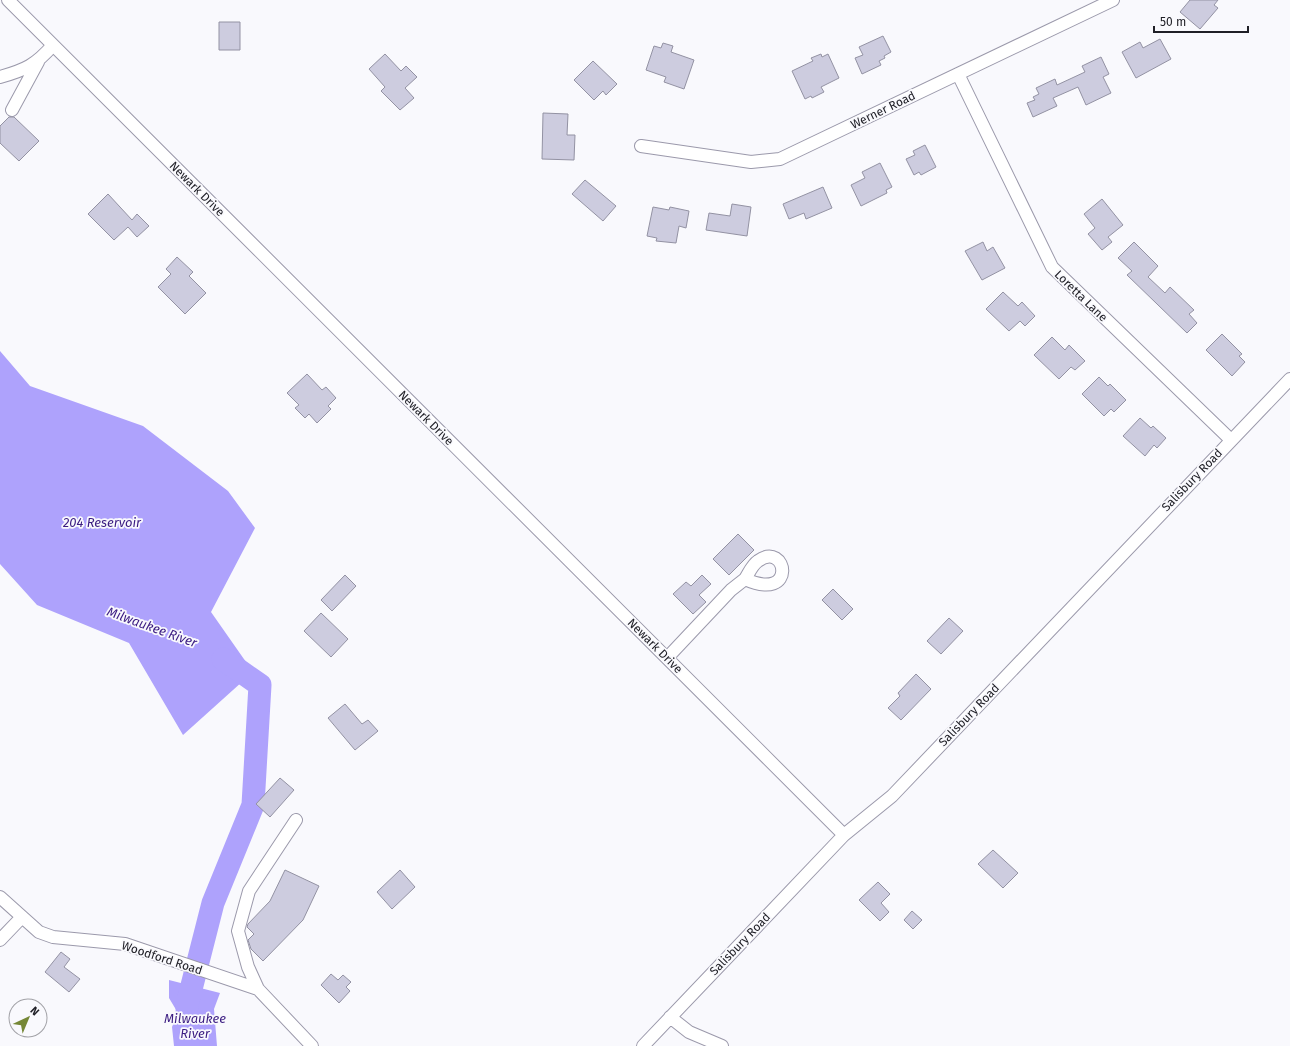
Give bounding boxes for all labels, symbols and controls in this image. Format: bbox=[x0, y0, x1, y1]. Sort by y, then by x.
scale bar bbox=[1154, 8, 1248, 34]
text: 50 m bbox=[1160, 15, 1186, 29]
street label: Werner Road bbox=[848, 88, 918, 132]
street label: Newark Drive bbox=[167, 159, 227, 219]
street label: Loretta Lane bbox=[1052, 267, 1110, 325]
street label: Newark Drive bbox=[396, 388, 456, 448]
street label: Salisbury Road bbox=[1159, 446, 1225, 514]
water label: 204 Reservoir bbox=[63, 515, 142, 530]
water label: Milwaukee River bbox=[105, 604, 200, 651]
street label: Newark Drive bbox=[625, 616, 685, 676]
street label: Salisbury Road bbox=[936, 681, 1002, 749]
street label: Salisbury Road bbox=[707, 910, 773, 978]
street label: Woodford Road bbox=[120, 938, 204, 978]
north arrow bbox=[8, 998, 48, 1038]
text: N bbox=[27, 1004, 42, 1018]
water label: Milwaukee River bbox=[164, 1011, 226, 1041]

